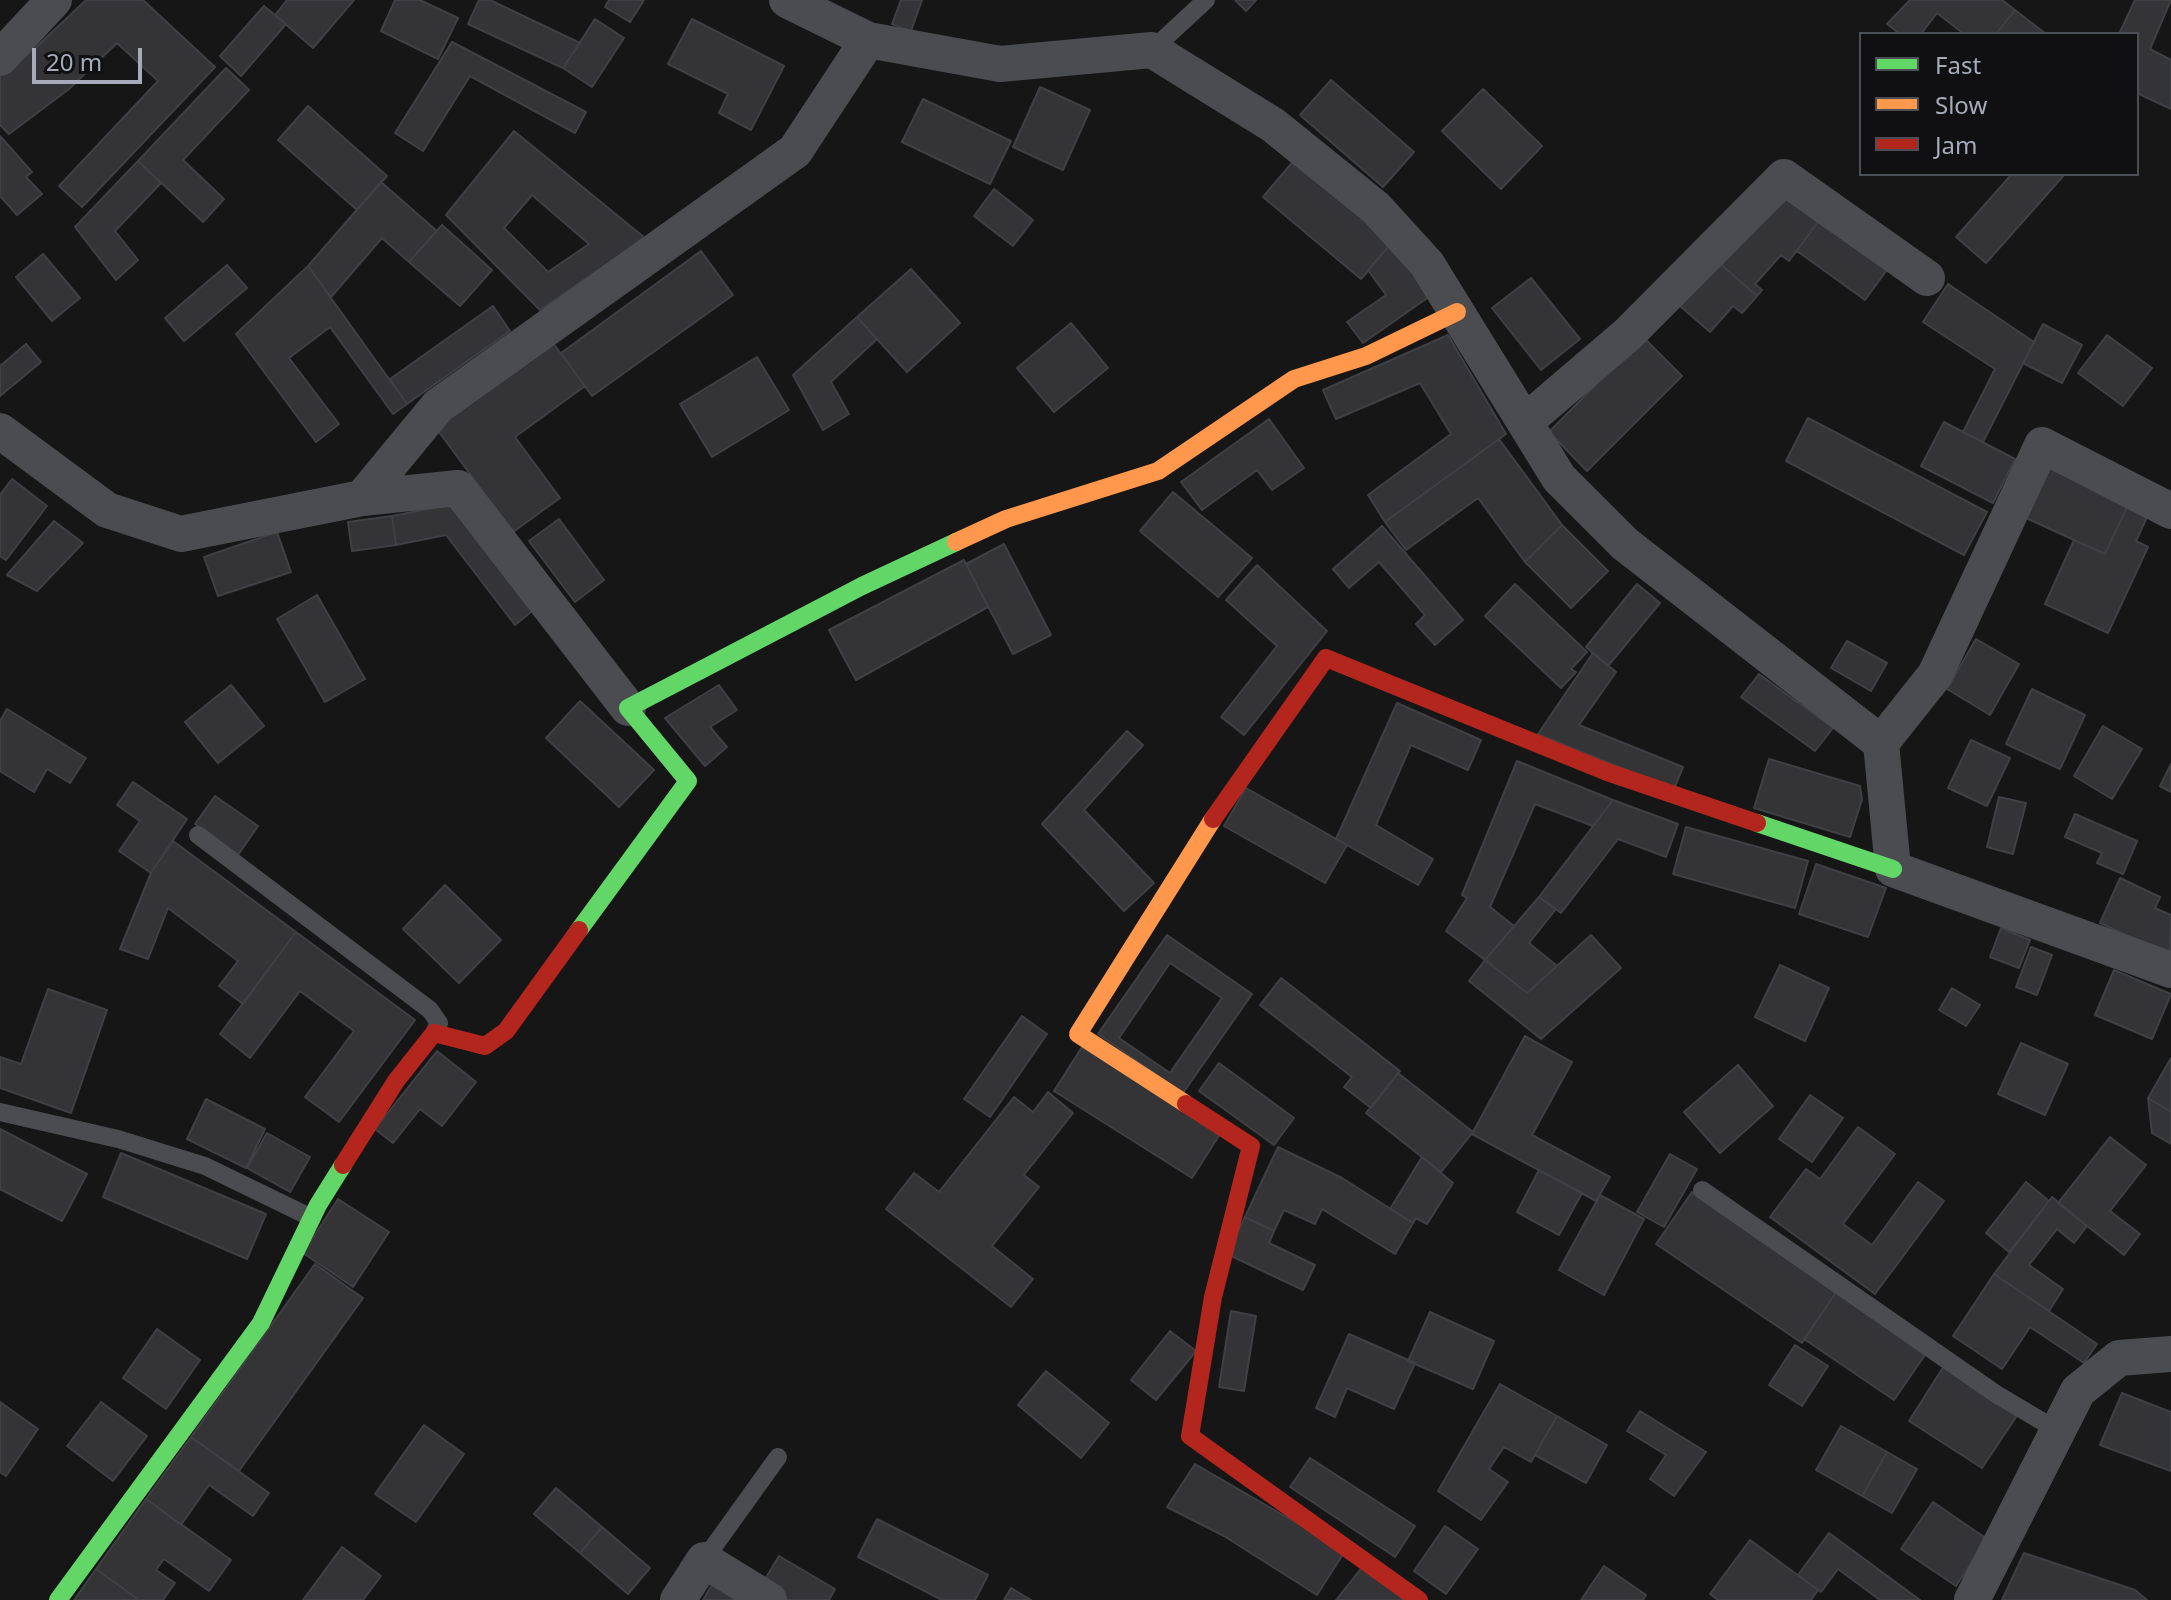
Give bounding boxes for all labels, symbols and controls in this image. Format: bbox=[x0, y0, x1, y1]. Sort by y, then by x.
scale bar bbox=[36, 32, 146, 82]
legend bbox=[1859, 32, 2139, 176]
text: 20 m bbox=[46, 45, 102, 78]
text: Fast bbox=[1935, 48, 1981, 81]
text: Slow bbox=[1935, 88, 1987, 121]
text: Jam bbox=[1935, 128, 1977, 161]

